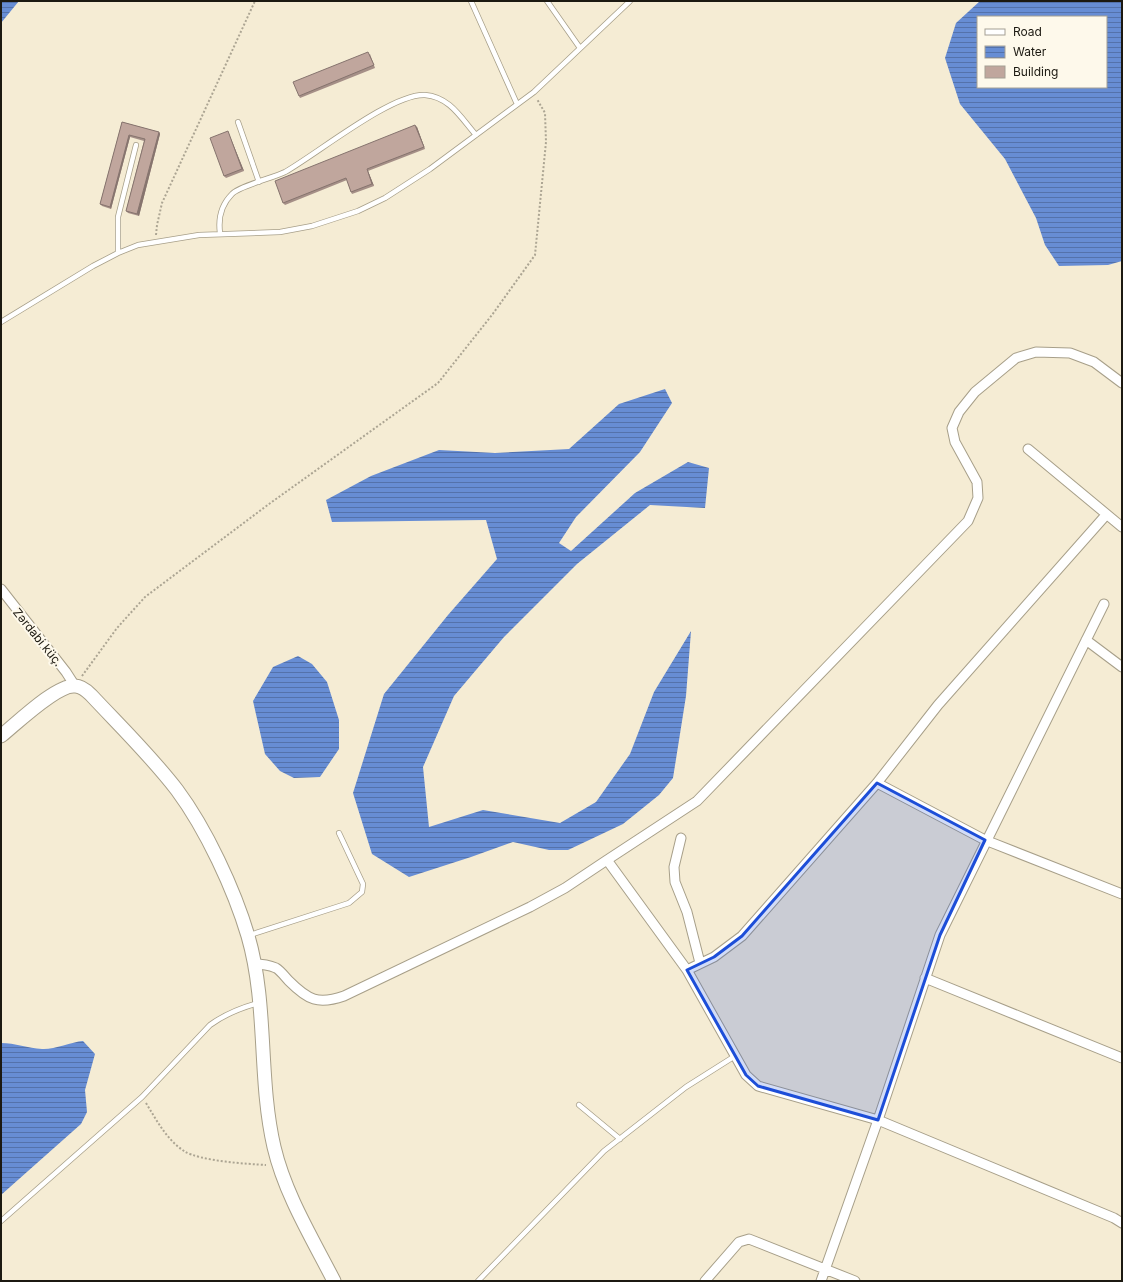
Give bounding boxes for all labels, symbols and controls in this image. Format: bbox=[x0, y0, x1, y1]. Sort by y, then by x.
legend bbox=[977, 16, 1107, 88]
text: Road bbox=[1013, 24, 1042, 39]
text: Water bbox=[1013, 44, 1047, 59]
text: Building bbox=[1013, 64, 1058, 79]
street label: Zərdabi küç. bbox=[10, 605, 66, 669]

